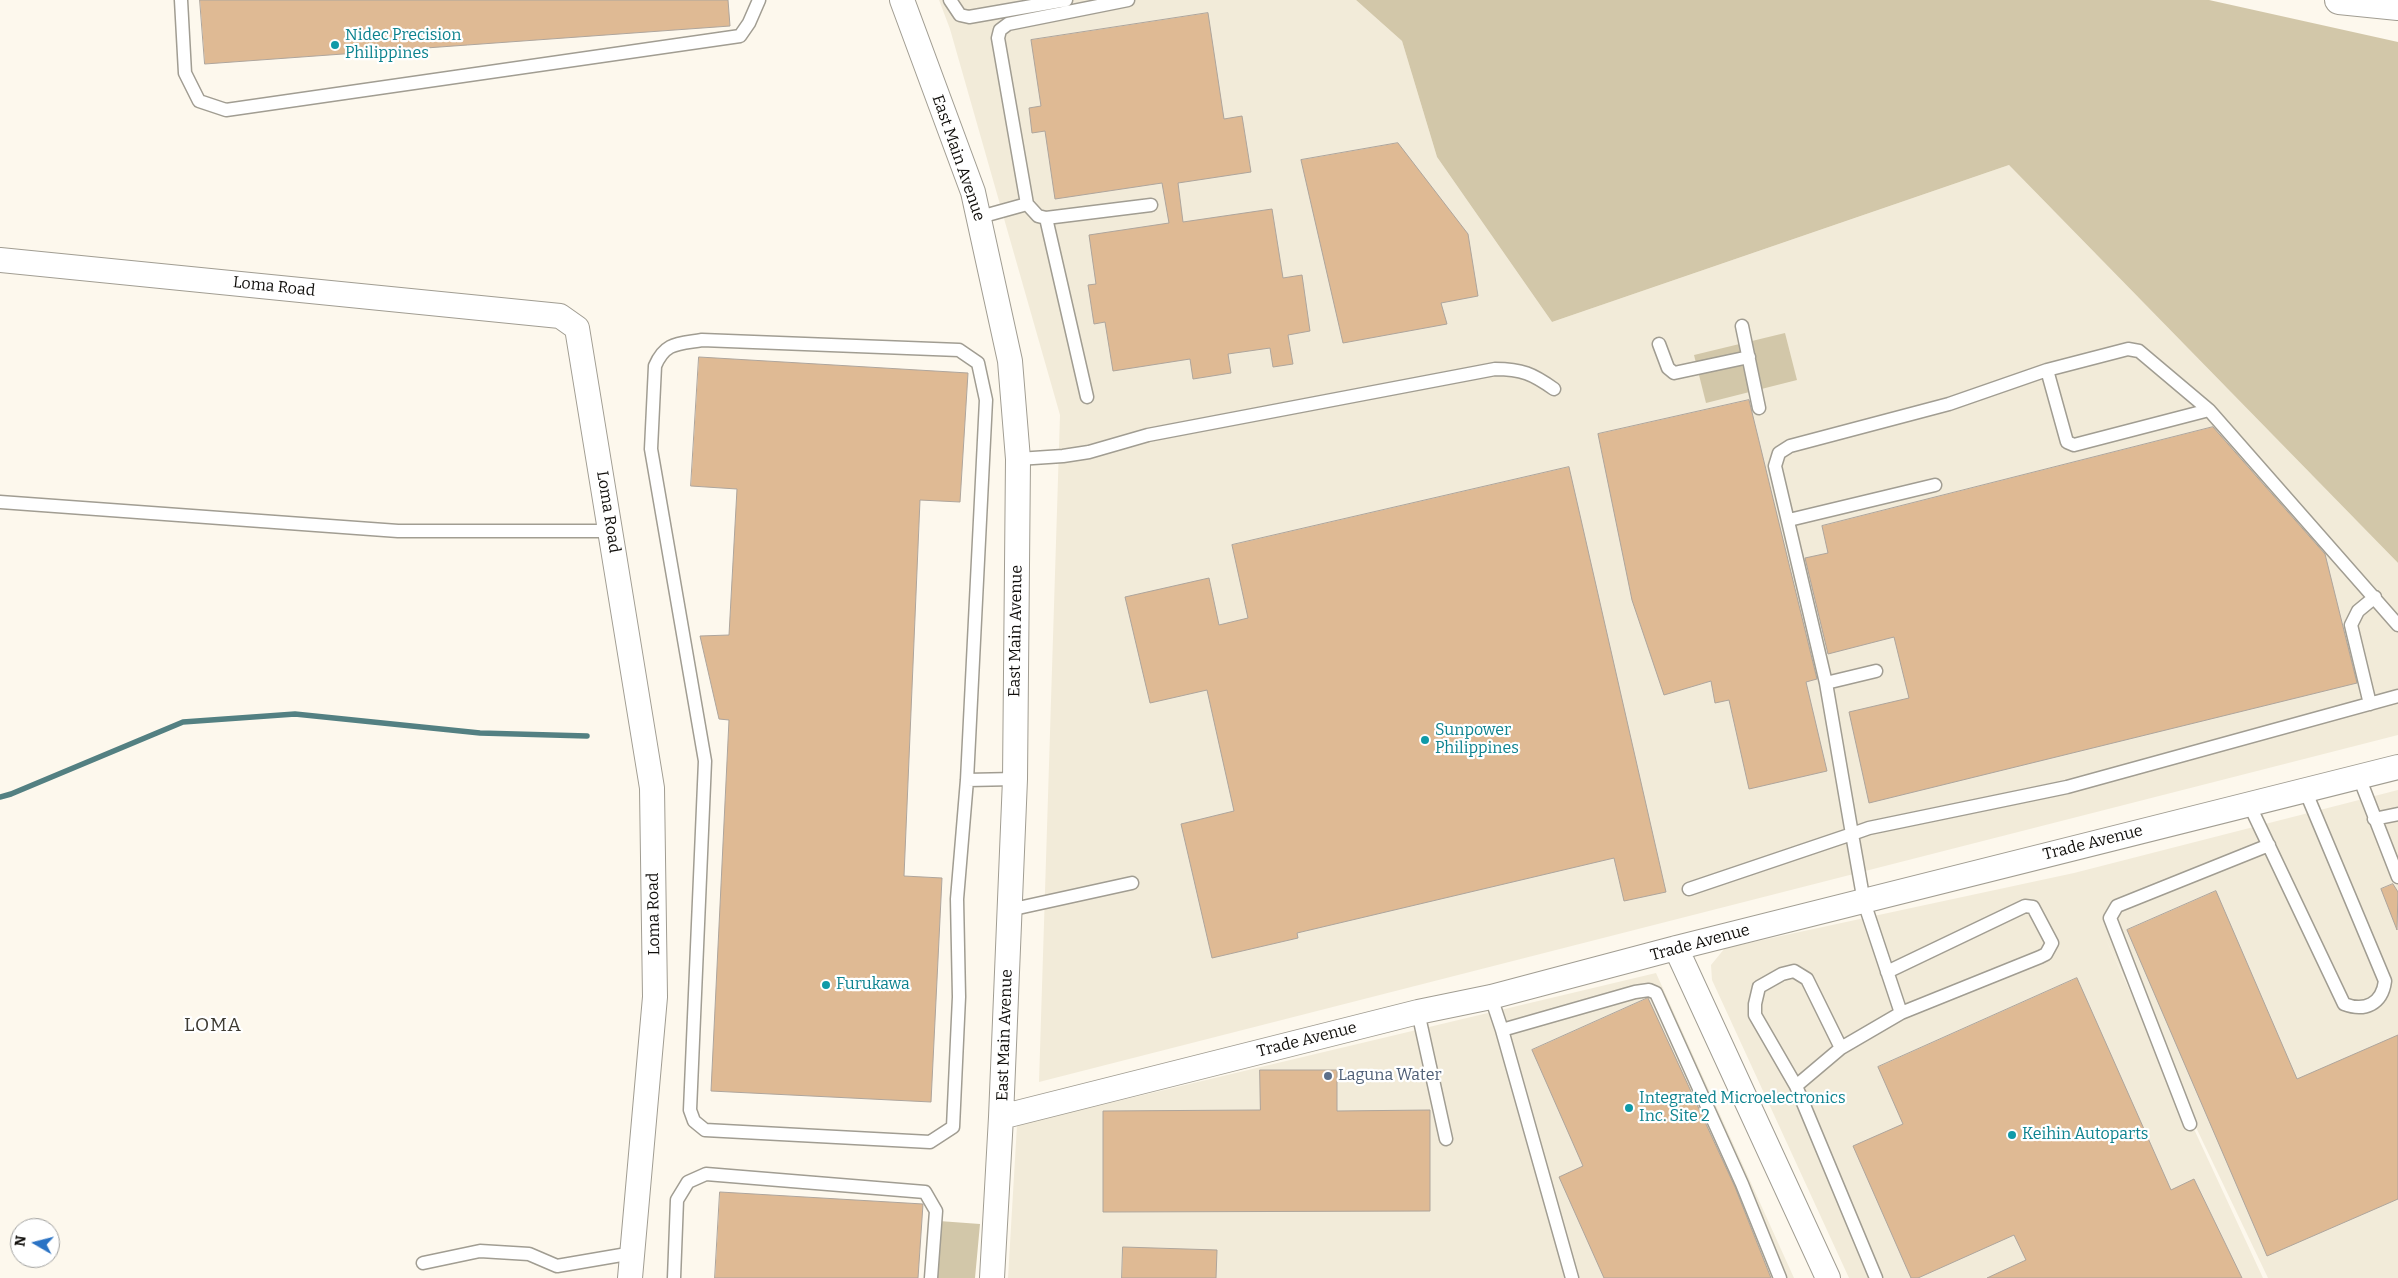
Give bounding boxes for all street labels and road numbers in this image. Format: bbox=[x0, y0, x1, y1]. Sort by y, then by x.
street label: East Main Avenue bbox=[927, 92, 989, 224]
street label: Loma Road bbox=[232, 273, 316, 301]
street label: Loma Road bbox=[592, 470, 624, 554]
street label: East Main Avenue bbox=[1005, 565, 1027, 697]
street label: Trade Avenue bbox=[2041, 821, 2145, 865]
street label: Loma Road bbox=[644, 873, 664, 955]
street label: Trade Avenue bbox=[1648, 921, 1752, 965]
street label: East Main Avenue bbox=[993, 969, 1017, 1101]
street label: Trade Avenue bbox=[1255, 1018, 1359, 1062]

